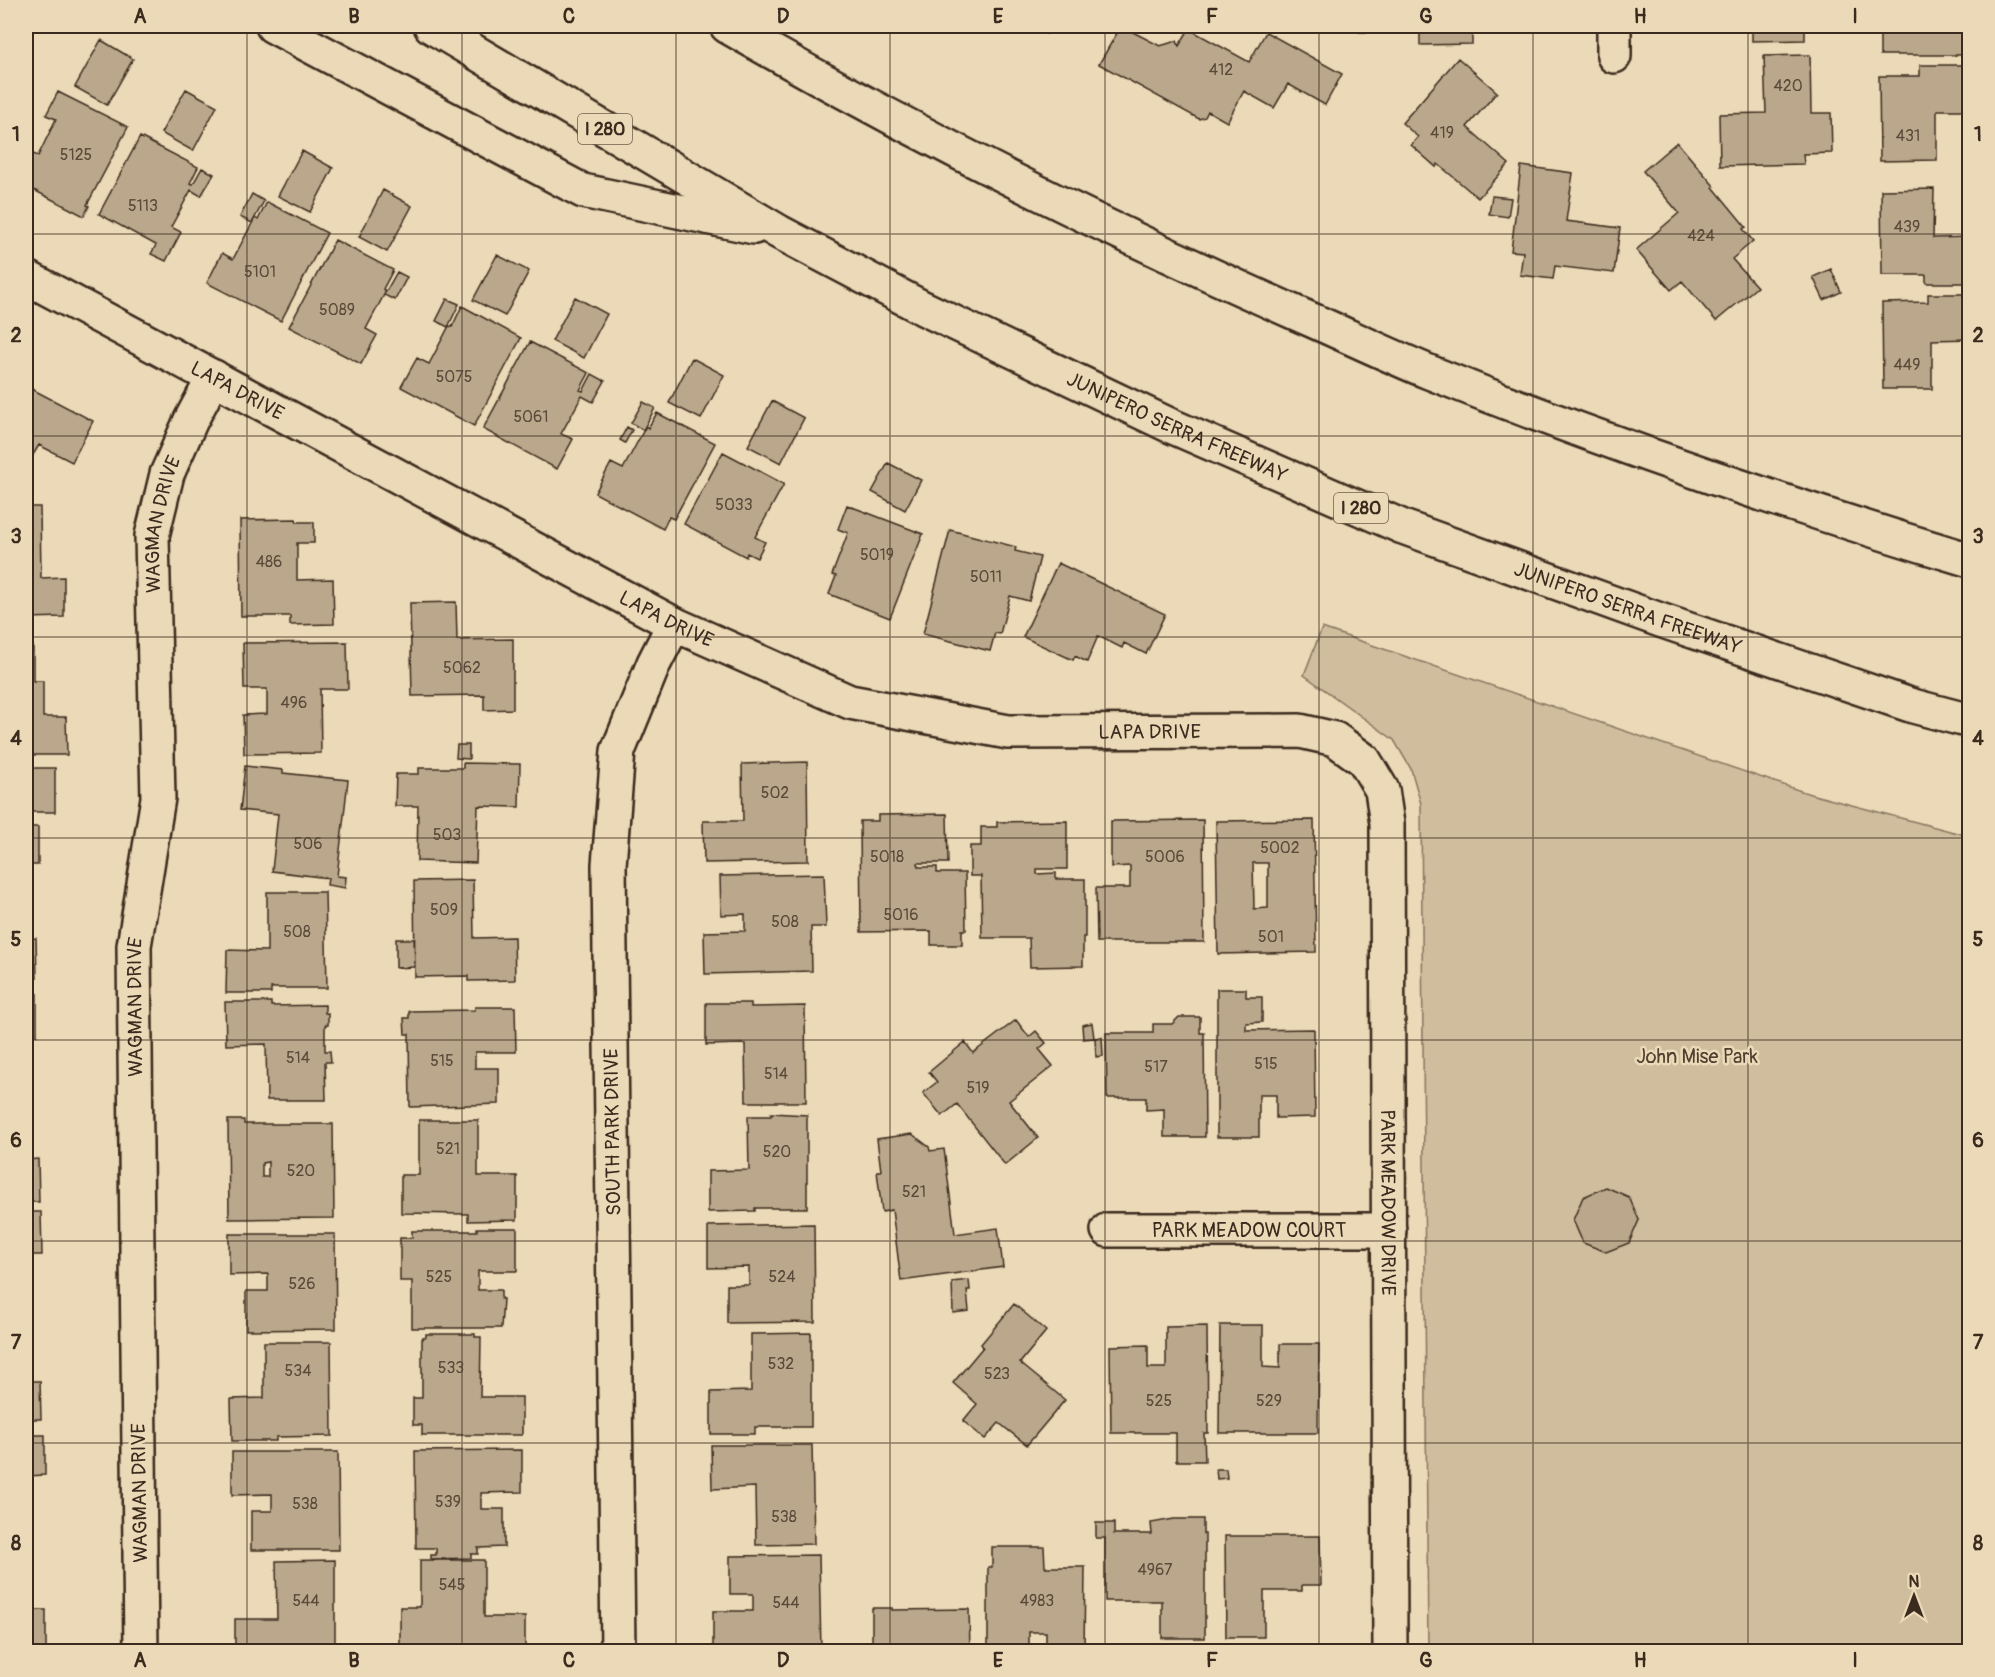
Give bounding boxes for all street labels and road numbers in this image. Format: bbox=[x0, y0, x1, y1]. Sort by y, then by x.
road number: I 280 bbox=[578, 114, 632, 144]
street label: LAPA DRIVE bbox=[186, 355, 288, 426]
street label: JUNIPERO SERRA FREEWAY bbox=[1063, 366, 1292, 488]
street label: WAGMAN DRIVE bbox=[140, 452, 187, 593]
road number: I 280 bbox=[1334, 493, 1388, 523]
street label: JUNIPERO SERRA FREEWAY bbox=[1511, 556, 1745, 660]
street label: LAPA DRIVE bbox=[615, 585, 717, 653]
street label: LAPA DRIVE bbox=[1098, 719, 1201, 745]
street label: WAGMAN DRIVE bbox=[122, 935, 148, 1077]
street label: SOUTH PARK DRIVE bbox=[599, 1048, 626, 1216]
street label: PARK MEADOW DRIVE bbox=[1375, 1109, 1401, 1296]
street label: PARK MEADOW COURT bbox=[1152, 1218, 1346, 1243]
street label: WAGMAN DRIVE bbox=[126, 1423, 153, 1563]

